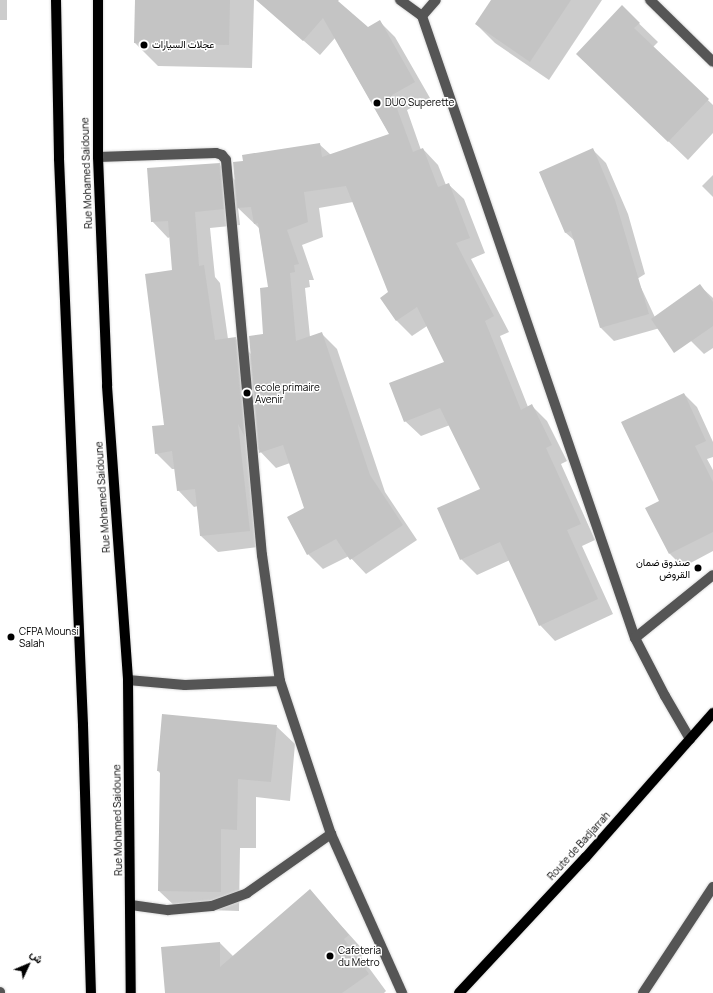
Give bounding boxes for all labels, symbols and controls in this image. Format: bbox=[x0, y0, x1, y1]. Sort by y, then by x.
place label: عجلات السيارات bbox=[152, 39, 214, 51]
marker: عجلات السيارات bbox=[139, 40, 149, 50]
place label: DUO Superette bbox=[385, 97, 454, 109]
marker: DUO Superette bbox=[372, 98, 382, 108]
street label: Rue Mohamed Saidoune bbox=[79, 117, 95, 229]
place label: ecole primaire Avenir bbox=[255, 381, 320, 404]
marker: ecole primaire Avenir bbox=[242, 388, 252, 398]
street label: Rue Mohamed Saidoune bbox=[93, 441, 113, 553]
place label: صندوق ضمان القروض bbox=[636, 556, 690, 580]
marker: صندوق ضمان القروض bbox=[693, 563, 703, 573]
place label: CFPA Mounsi Salah bbox=[19, 625, 79, 648]
marker: CFPA Mounsi Salah bbox=[6, 632, 16, 642]
street label: Rue Mohamed Saidoune bbox=[111, 764, 125, 876]
street label: Route de Badjarrah bbox=[545, 809, 613, 883]
place label: Cafeteria du Metro bbox=[338, 944, 381, 968]
north arrow bbox=[8, 945, 48, 985]
text: ش bbox=[27, 946, 47, 966]
marker: Cafeteria du Metro bbox=[325, 951, 335, 961]

